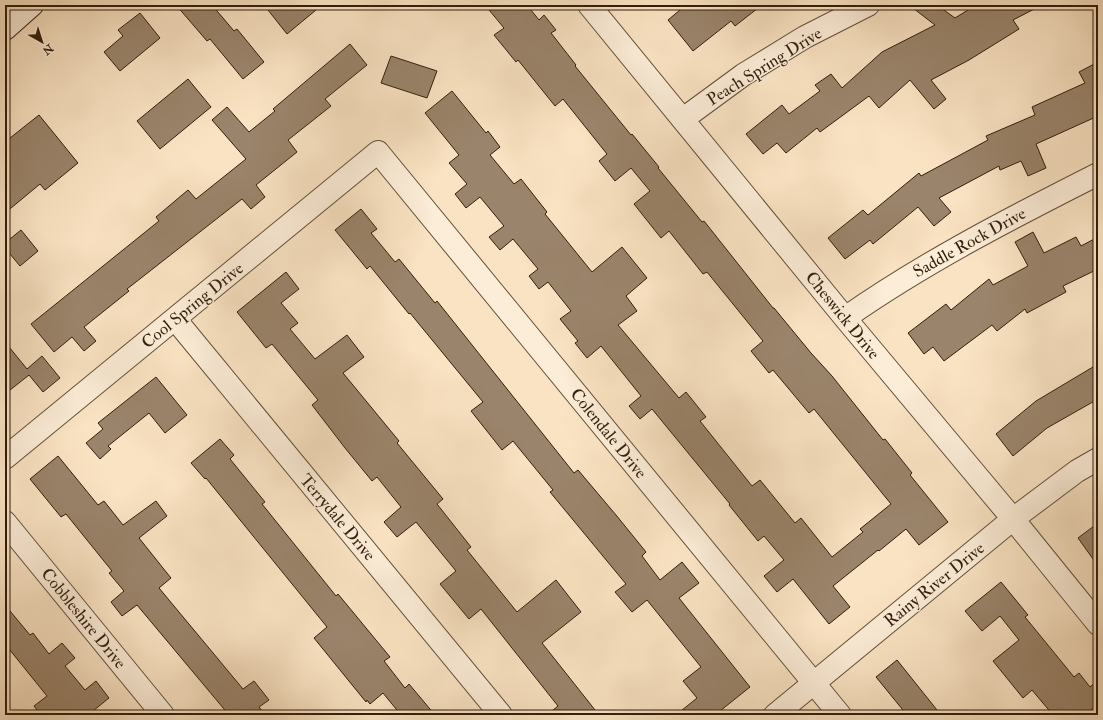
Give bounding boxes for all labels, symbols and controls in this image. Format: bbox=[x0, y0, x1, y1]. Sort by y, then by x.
north arrow bbox=[22, 22, 62, 62]
street label: Peach Spring Drive bbox=[703, 23, 826, 111]
text: N bbox=[39, 41, 57, 58]
street label: Saddle Rock Drive bbox=[909, 203, 1029, 282]
street label: Cool Spring Drive bbox=[137, 258, 248, 354]
street label: Cheswick Drive bbox=[801, 267, 884, 363]
street label: Colendale Drive bbox=[566, 384, 651, 483]
street label: Terrydale Drive bbox=[294, 470, 380, 566]
street label: Rainy River Drive bbox=[880, 538, 989, 632]
street label: Cobbleshire Drive bbox=[37, 564, 131, 673]

